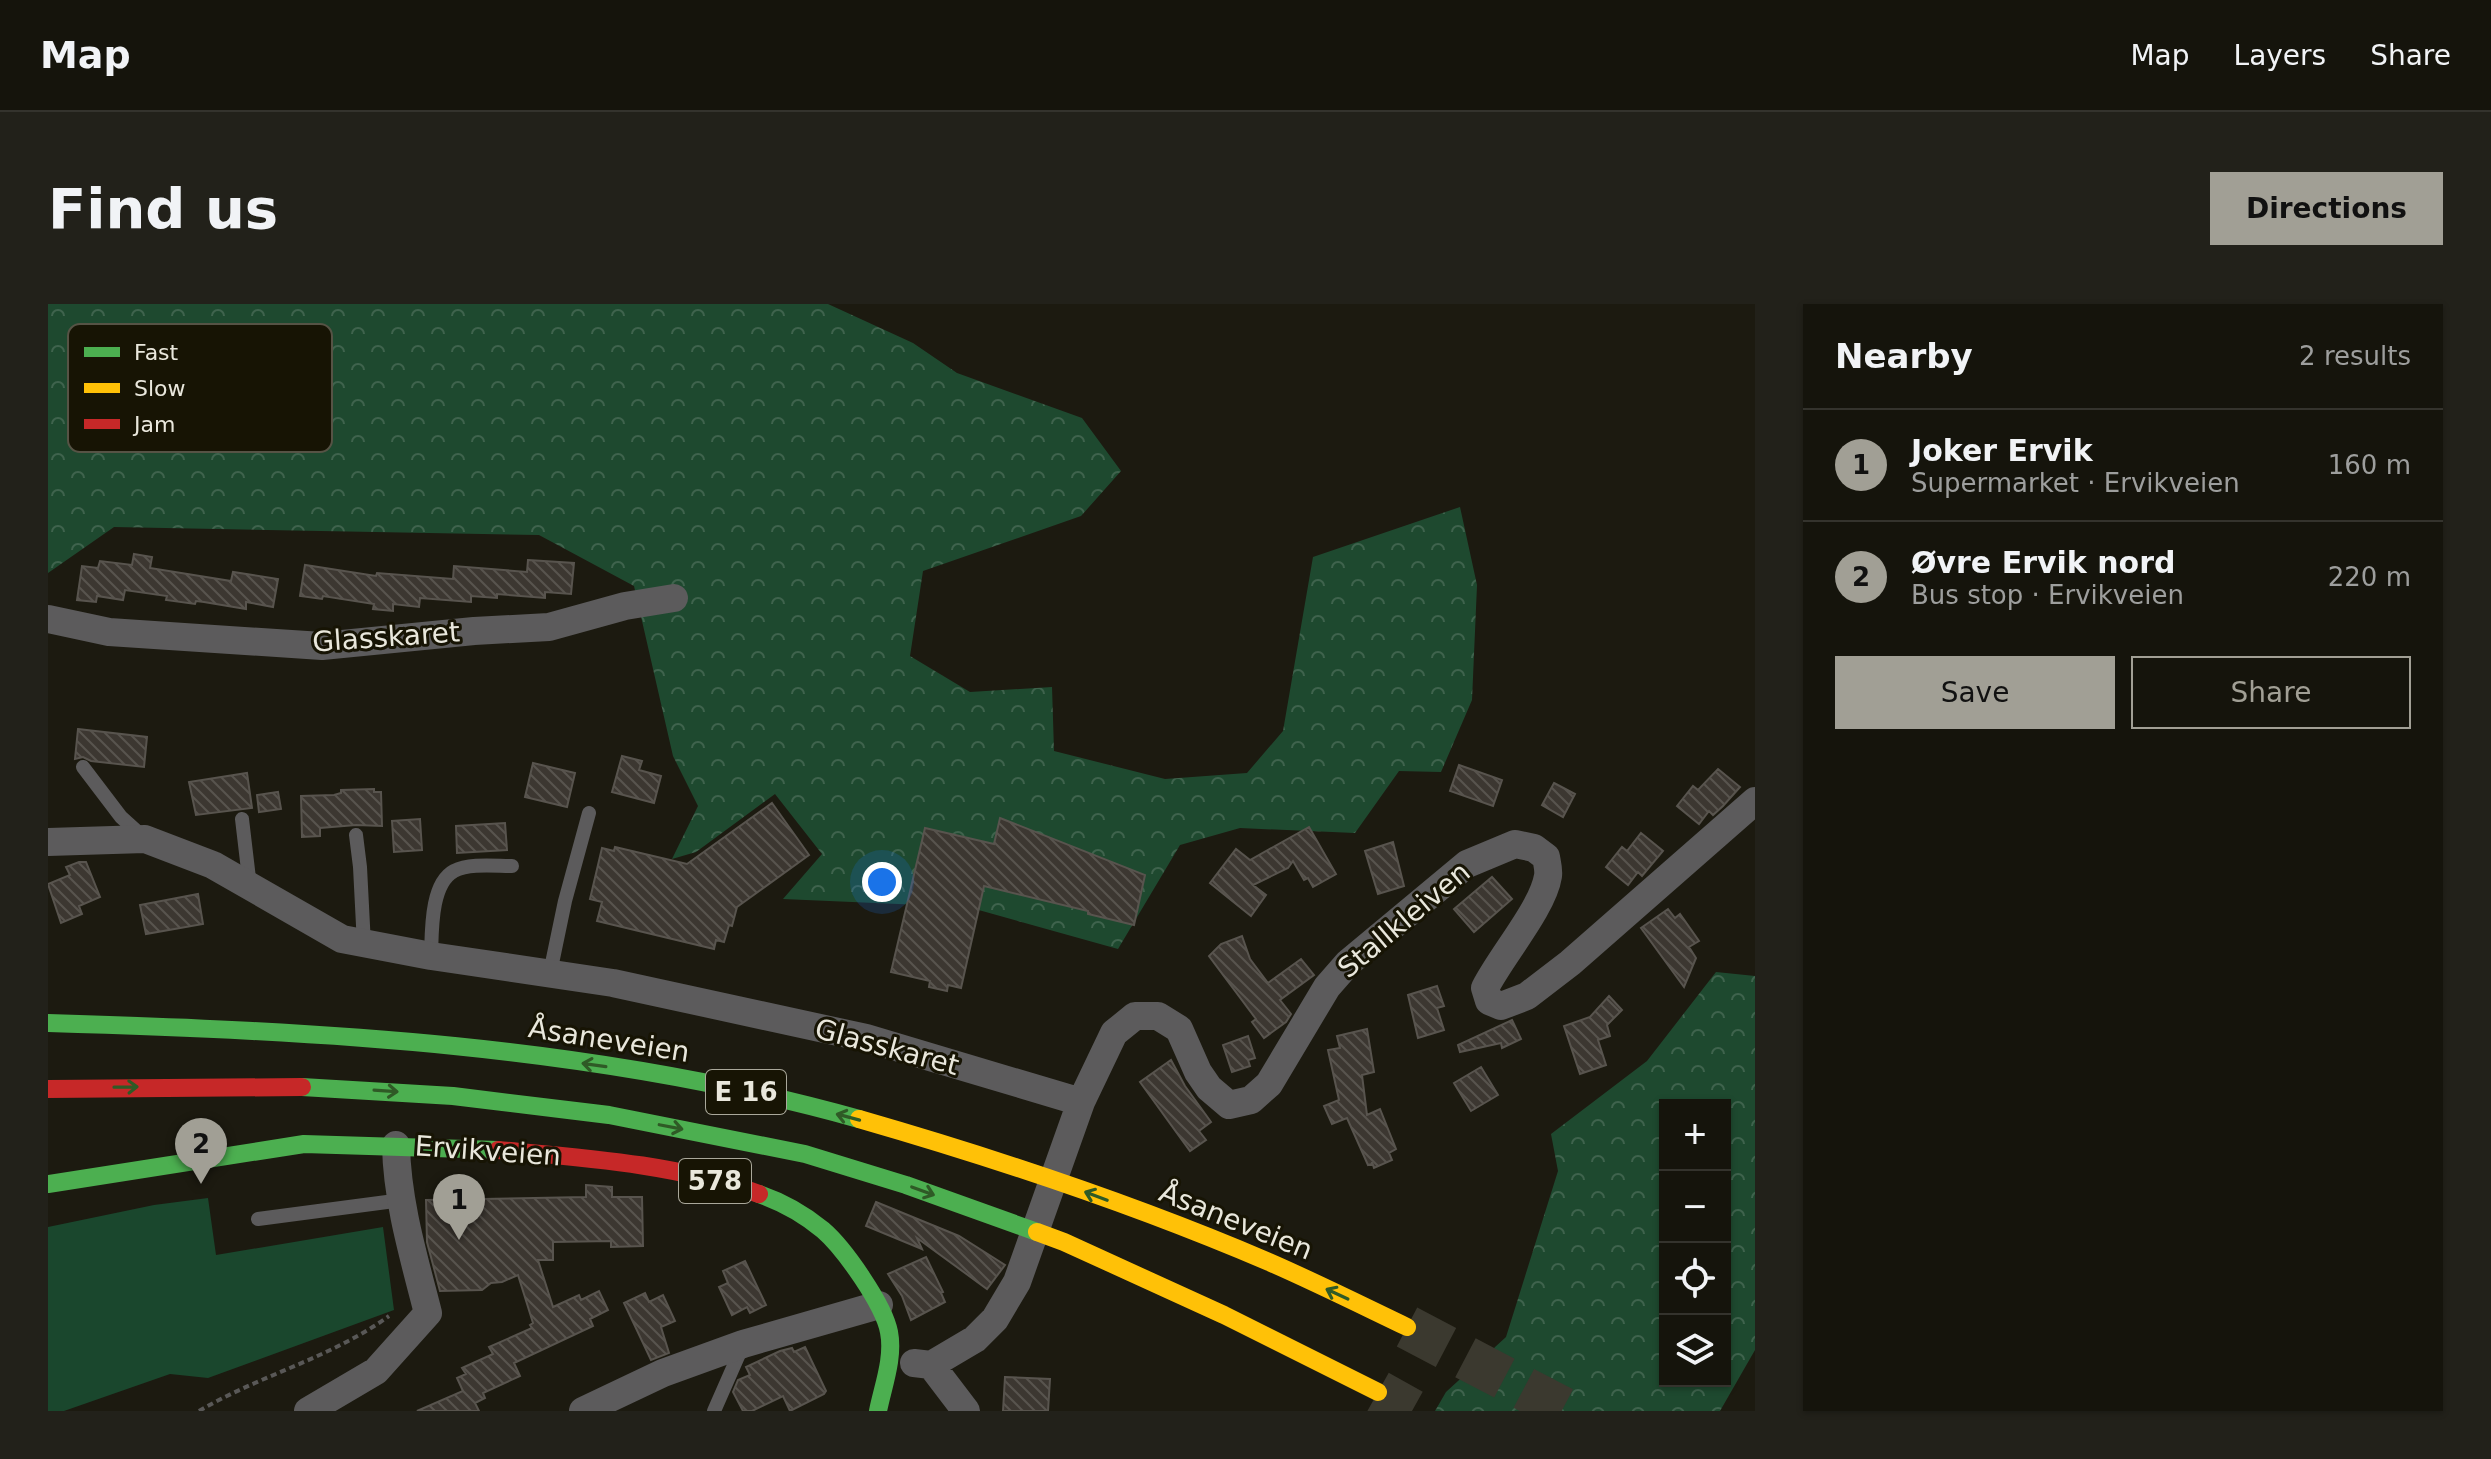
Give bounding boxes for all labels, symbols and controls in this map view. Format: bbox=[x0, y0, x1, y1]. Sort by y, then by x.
text: Map bbox=[40, 33, 131, 77]
text: Map bbox=[2130, 39, 2190, 72]
text: Layers bbox=[2234, 39, 2326, 72]
text: Share bbox=[2370, 39, 2451, 72]
button: Directions bbox=[2210, 172, 2443, 245]
text: Find us bbox=[48, 176, 278, 241]
legend bbox=[68, 324, 332, 452]
text: Nearby bbox=[1835, 336, 1973, 376]
text: Fast bbox=[134, 340, 179, 365]
text: 2 results bbox=[2299, 341, 2411, 371]
text: Slow bbox=[134, 376, 186, 401]
text: Jam bbox=[132, 412, 175, 437]
text: Joker Ervik bbox=[1911, 433, 2093, 468]
text: 1 bbox=[1852, 450, 1870, 480]
text: 160 m bbox=[2328, 450, 2411, 480]
text: Supermarket · Ervikveien bbox=[1911, 468, 2240, 498]
text: Øvre Ervik nord bbox=[1911, 545, 2175, 580]
text: 2 bbox=[1852, 562, 1870, 592]
text: 220 m bbox=[2328, 562, 2411, 592]
text: Bus stop · Ervikveien bbox=[1911, 580, 2184, 610]
street label: Glasskaret bbox=[311, 615, 461, 659]
button: Save bbox=[1835, 656, 2115, 729]
button: Share bbox=[2131, 656, 2411, 729]
street label: Stallkleiven bbox=[1331, 855, 1477, 985]
your location bbox=[862, 862, 902, 902]
street label: Åsaneveien bbox=[526, 1010, 692, 1069]
street label: Glasskaret bbox=[811, 1012, 963, 1082]
one-way arrow bbox=[582, 1057, 607, 1072]
road number: E 16 bbox=[706, 1070, 786, 1114]
one-way arrow bbox=[112, 1080, 139, 1095]
one-way arrow bbox=[372, 1084, 399, 1099]
map controls bbox=[1659, 1099, 1731, 1387]
button: + bbox=[1659, 1099, 1731, 1171]
one-way arrow bbox=[836, 1109, 862, 1124]
pin: 2 bbox=[175, 1118, 227, 1184]
one-way arrow bbox=[658, 1121, 684, 1136]
street label: Ervikveien bbox=[414, 1129, 562, 1173]
road number: 578 bbox=[679, 1159, 751, 1203]
button: − bbox=[1659, 1171, 1731, 1243]
pin: 1 bbox=[433, 1174, 485, 1240]
street label: Åsaneveien bbox=[1155, 1174, 1318, 1267]
one-way arrow bbox=[910, 1184, 935, 1199]
one-way arrow bbox=[1084, 1188, 1109, 1202]
button: locate bbox=[1659, 1243, 1731, 1315]
one-way arrow bbox=[1325, 1286, 1349, 1301]
button: layers bbox=[1659, 1315, 1731, 1387]

